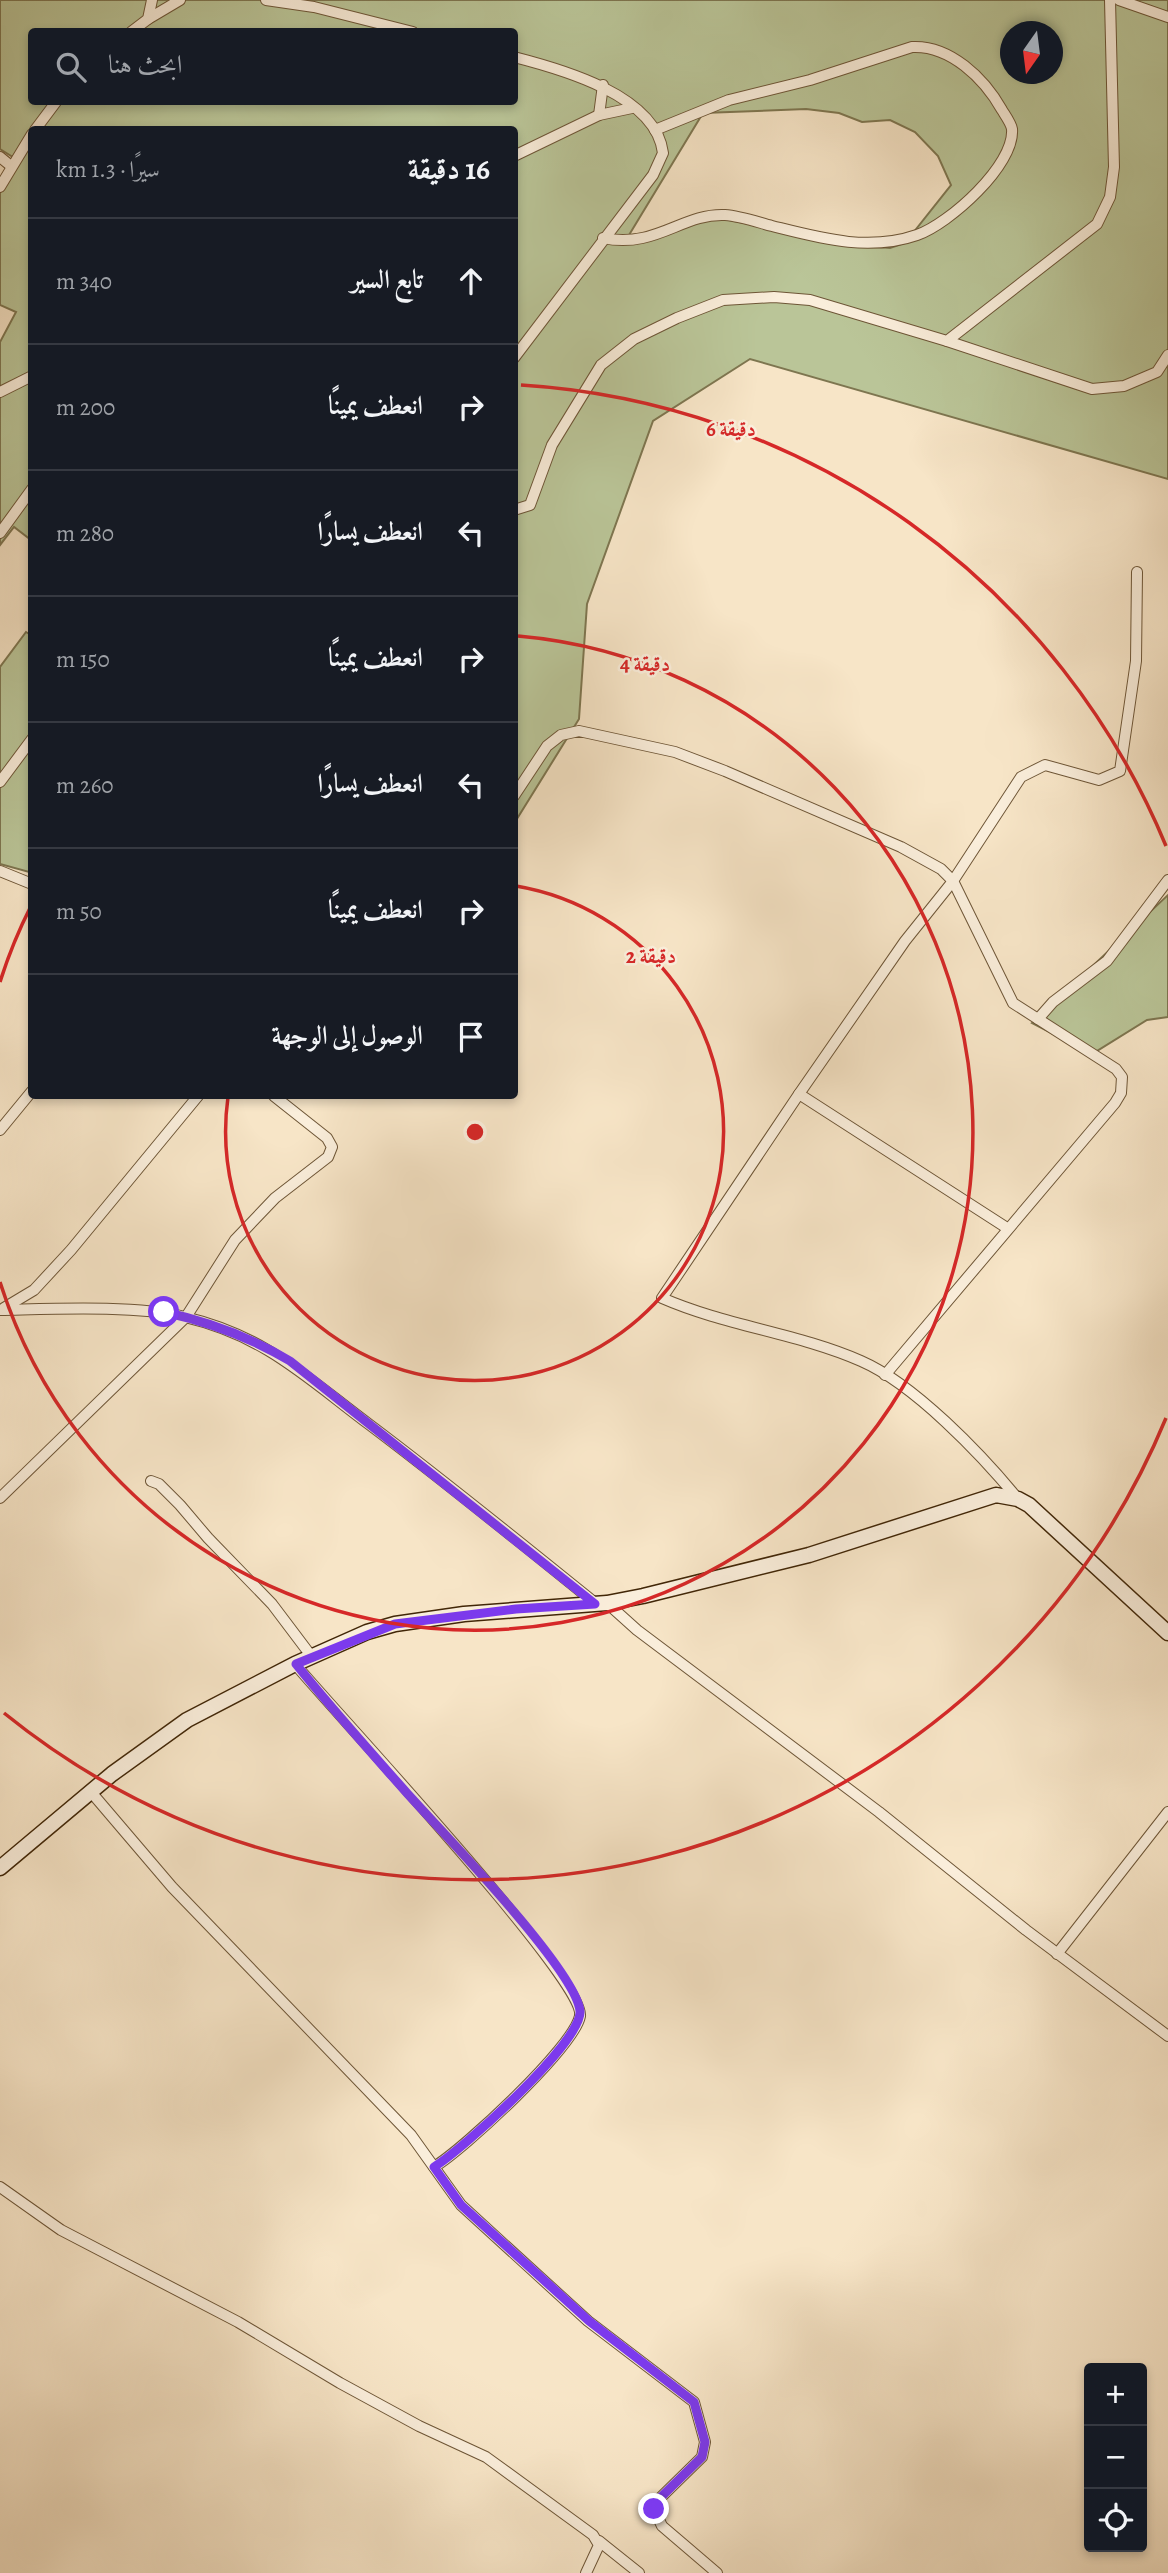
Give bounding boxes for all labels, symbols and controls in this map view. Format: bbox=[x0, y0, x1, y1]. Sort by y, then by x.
north arrow bbox=[1000, 21, 1063, 84]
search box bbox=[28, 28, 518, 105]
text: ابحث هنا bbox=[108, 47, 183, 82]
icon: search bbox=[52, 48, 90, 86]
text: 16 دقيقة bbox=[408, 149, 490, 189]
text: سيرًا · 1.3 km bbox=[56, 154, 160, 185]
text: تابع السير bbox=[351, 262, 423, 297]
icon: ahead bbox=[452, 262, 490, 300]
text: 340 m bbox=[56, 266, 112, 297]
text: انعطف يمينًا bbox=[328, 388, 423, 423]
icon: right bbox=[452, 388, 490, 426]
text: 200 m bbox=[56, 392, 115, 423]
text: 6 دقيقة bbox=[706, 415, 756, 443]
text: انعطف يسارًا bbox=[317, 514, 423, 549]
icon: left bbox=[452, 514, 490, 552]
text: 280 m bbox=[56, 518, 114, 549]
text: انعطف يمينًا bbox=[328, 640, 423, 675]
icon: right bbox=[452, 640, 490, 678]
text: 150 m bbox=[56, 644, 110, 675]
text: 4 دقيقة bbox=[620, 650, 670, 678]
text: انعطف يسارًا bbox=[317, 766, 423, 801]
icon: left bbox=[452, 766, 490, 804]
text: 260 m bbox=[56, 770, 114, 801]
text: انعطف يمينًا bbox=[328, 892, 423, 927]
icon: right bbox=[452, 892, 490, 930]
text: 50 m bbox=[56, 896, 102, 927]
text: 2 دقيقة bbox=[626, 942, 676, 970]
text: الوصول إلى الوجهة bbox=[271, 1018, 423, 1053]
icon: arrive bbox=[452, 1018, 490, 1056]
centre of rings bbox=[463, 1120, 487, 1144]
route start bbox=[148, 1296, 179, 1327]
map controls bbox=[1084, 2363, 1147, 2552]
button: + bbox=[1084, 2363, 1147, 2426]
button: − bbox=[1084, 2426, 1147, 2489]
button: locate bbox=[1084, 2489, 1147, 2552]
route end bbox=[638, 2493, 669, 2524]

